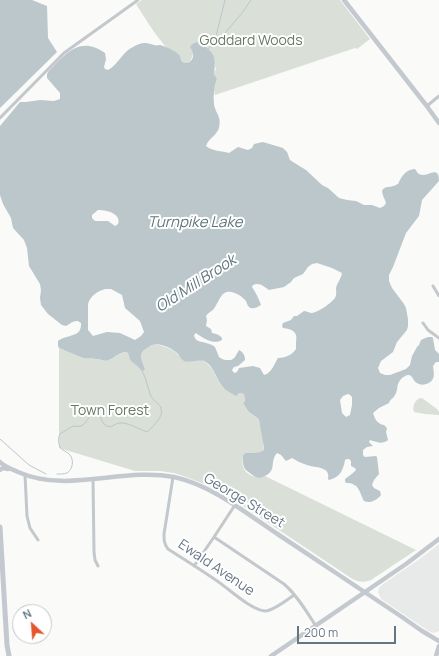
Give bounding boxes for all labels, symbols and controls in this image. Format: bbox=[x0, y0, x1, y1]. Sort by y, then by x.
park label: Goddard Woods bbox=[200, 33, 302, 49]
water label: Turnpike Lake bbox=[148, 214, 242, 232]
water label: Old Mill Brook bbox=[153, 251, 239, 317]
park label: Town Forest bbox=[71, 403, 149, 419]
street label: George Street bbox=[200, 470, 288, 532]
street label: Ewald Avenue bbox=[175, 536, 257, 600]
north arrow bbox=[12, 604, 52, 644]
text: N bbox=[20, 605, 34, 622]
scale bar bbox=[299, 618, 398, 644]
text: 200 m bbox=[304, 624, 338, 641]

